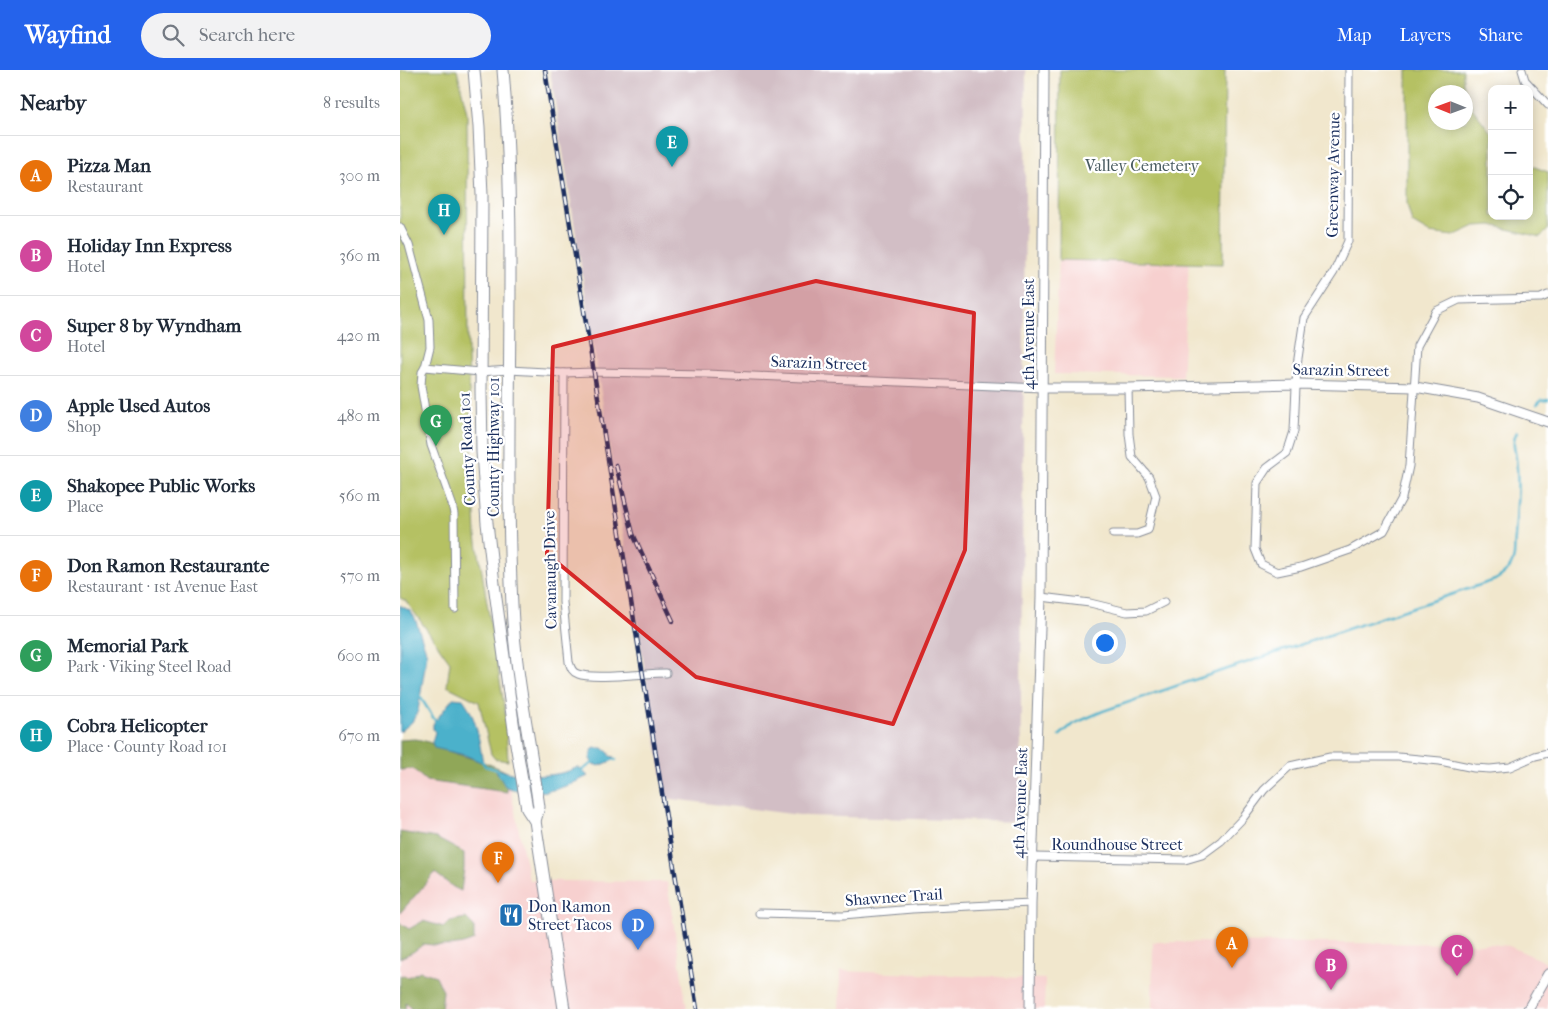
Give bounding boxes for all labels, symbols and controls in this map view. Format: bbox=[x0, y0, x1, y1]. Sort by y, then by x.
search box bbox=[141, 13, 491, 58]
text: Wayfind bbox=[25, 21, 111, 49]
icon: search bbox=[159, 21, 187, 49]
text: Search here bbox=[199, 24, 295, 46]
text: Map bbox=[1337, 25, 1371, 46]
text: Layers bbox=[1399, 25, 1451, 46]
text: Share bbox=[1479, 25, 1523, 46]
north arrow bbox=[1428, 85, 1473, 130]
map controls bbox=[1488, 85, 1533, 220]
button: + bbox=[1488, 85, 1533, 130]
text: Nearby bbox=[20, 91, 86, 115]
text: 8 results bbox=[323, 93, 380, 112]
street label: Greenway Avenue bbox=[1322, 112, 1344, 238]
pin: E bbox=[656, 126, 688, 167]
button: − bbox=[1488, 130, 1533, 175]
text: Pizza Man bbox=[67, 155, 151, 177]
park label: Valley Cemetery bbox=[1084, 156, 1199, 175]
text: A bbox=[31, 166, 41, 185]
text: 300 m bbox=[339, 166, 380, 185]
button: locate bbox=[1488, 175, 1533, 220]
text: Restaurant bbox=[67, 177, 143, 196]
pin: H bbox=[428, 194, 460, 235]
text: Holiday Inn Express bbox=[67, 235, 232, 257]
text: B bbox=[31, 246, 41, 265]
text: 360 m bbox=[339, 246, 380, 265]
text: Hotel bbox=[67, 257, 105, 276]
street label: 4th Avenue East bbox=[1019, 278, 1038, 390]
text: Super 8 by Wyndham bbox=[67, 315, 241, 337]
text: C bbox=[31, 326, 41, 345]
text: 420 m bbox=[337, 326, 380, 345]
text: Hotel bbox=[67, 337, 105, 356]
street label: Sarazin Street bbox=[770, 352, 868, 374]
street label: Sarazin Street bbox=[1293, 360, 1390, 380]
street label: County Highway 101 bbox=[484, 377, 503, 517]
street label: County Road 101 bbox=[455, 392, 479, 506]
text: Apple Used Autos bbox=[67, 395, 210, 417]
pin: G bbox=[420, 405, 452, 446]
text: D bbox=[30, 406, 42, 425]
text: 480 m bbox=[337, 406, 380, 425]
text: Shop bbox=[67, 417, 101, 436]
text: Shakopee Public Works bbox=[67, 475, 255, 497]
text: E bbox=[31, 486, 41, 505]
text: 560 m bbox=[339, 486, 380, 505]
text: Place bbox=[67, 497, 103, 516]
street label: Cavanaugh Drive bbox=[539, 510, 561, 630]
text: Don Ramon Restaurante bbox=[67, 555, 269, 577]
text: F bbox=[32, 566, 40, 585]
text: 570 m bbox=[340, 566, 380, 585]
text: Restaurant · 1st Avenue East bbox=[67, 577, 258, 596]
your location bbox=[1092, 630, 1118, 656]
text: Memorial Park bbox=[67, 635, 188, 657]
text: G bbox=[30, 646, 42, 665]
text: 600 m bbox=[337, 646, 380, 665]
text: Park · Viking Steel Road bbox=[67, 657, 231, 676]
text: Cobra Helicopter bbox=[67, 715, 208, 737]
text: H bbox=[30, 726, 42, 745]
text: 670 m bbox=[338, 726, 380, 745]
text: Place · County Road 101 bbox=[67, 737, 227, 756]
street label: 4th Avenue East bbox=[1009, 747, 1031, 859]
street label: Roundhouse Street bbox=[1051, 835, 1183, 854]
pin: F bbox=[482, 842, 514, 883]
street label: Shawnee Trail bbox=[845, 884, 944, 910]
place label: Don Ramon Street Tacos bbox=[528, 897, 612, 934]
restaurant icon: Don Ramon Street Tacos bbox=[498, 902, 524, 928]
pin: D bbox=[622, 909, 654, 950]
pin: A bbox=[1216, 927, 1248, 968]
pin: C bbox=[1441, 935, 1473, 976]
pin: B bbox=[1315, 949, 1347, 990]

